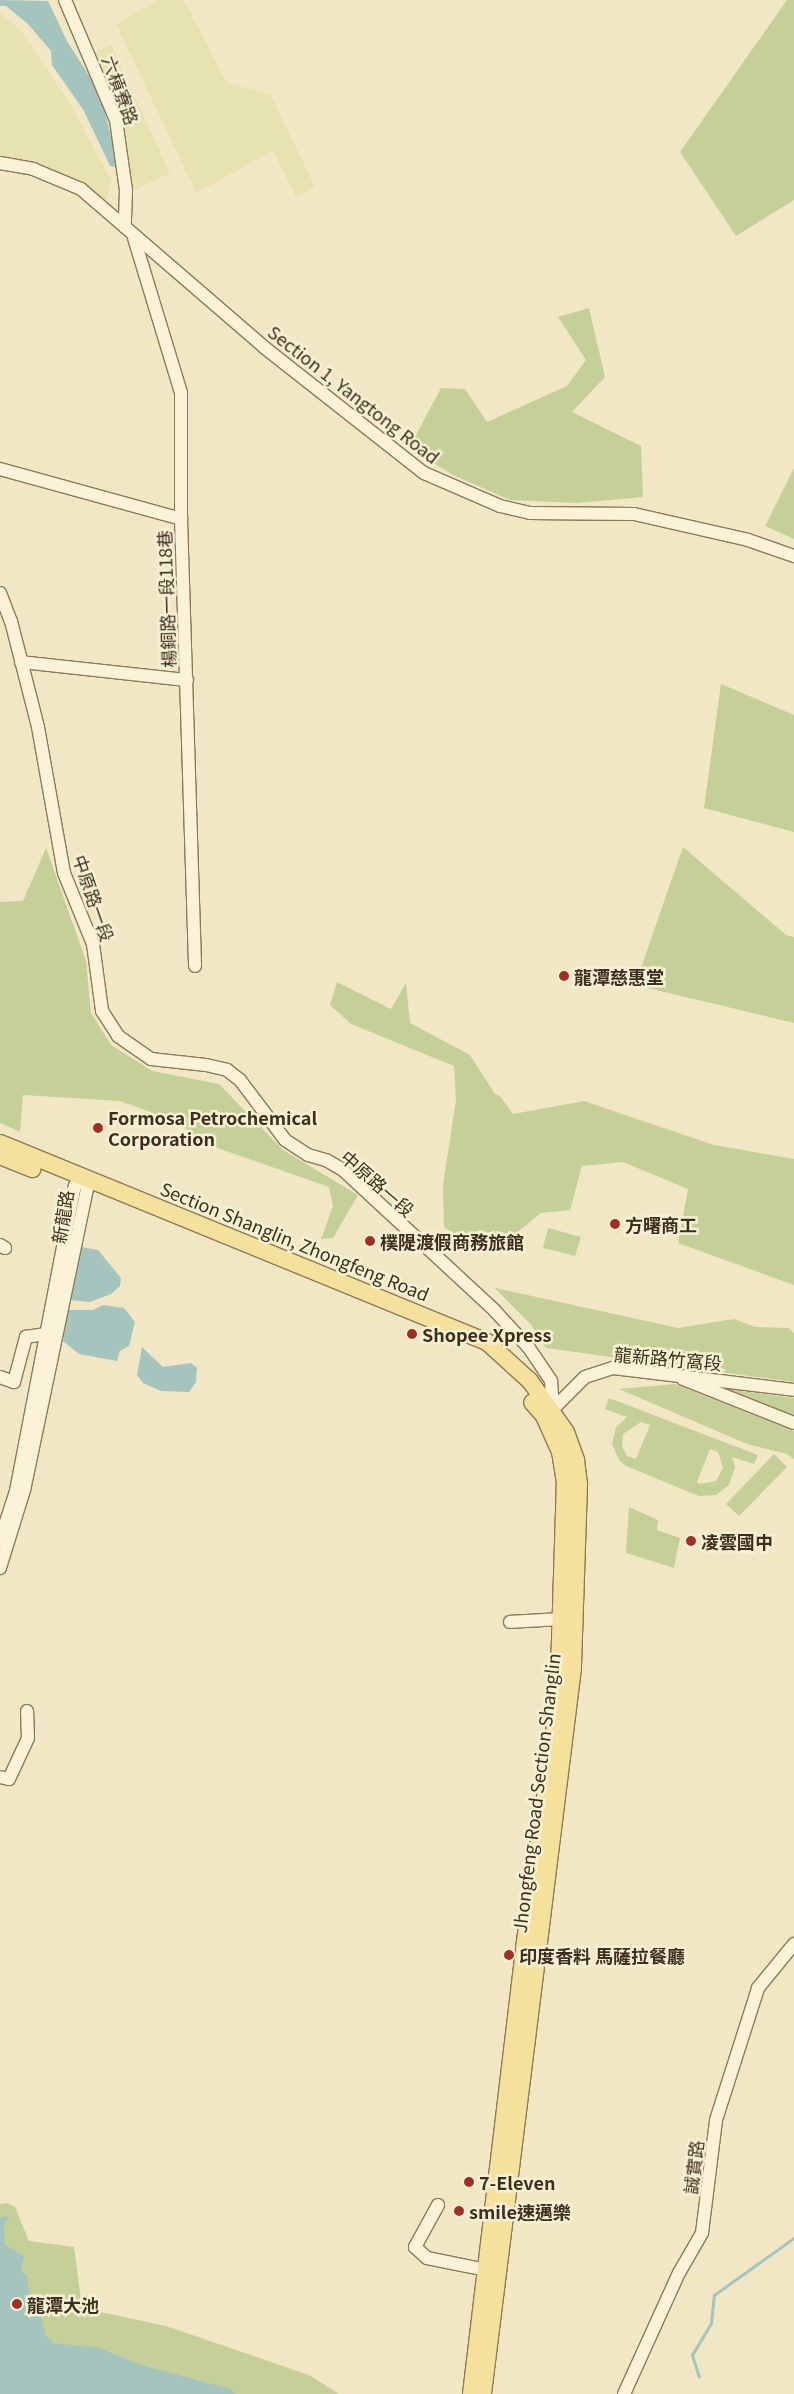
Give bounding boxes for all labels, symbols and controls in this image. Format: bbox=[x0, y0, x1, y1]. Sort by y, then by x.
street label: 六槓寮路 bbox=[99, 52, 143, 128]
street label: Section 1, Yangtong Road bbox=[264, 320, 444, 468]
street label: 楊銅路一段118巷 bbox=[153, 530, 179, 668]
street label: 中原路一段 bbox=[69, 852, 119, 944]
place label: 龍潭慈惠堂 bbox=[574, 965, 664, 987]
marker: 龍潭慈惠堂 bbox=[558, 970, 570, 982]
place label: Formosa Petrochemical Corporation bbox=[108, 1107, 317, 1150]
marker: Formosa Petrochemical Corporation bbox=[92, 1122, 104, 1134]
street label: 中原路一段 bbox=[337, 1145, 419, 1221]
street label: Section Shanglin, Zhongfeng Road bbox=[158, 1177, 432, 1305]
street label: 新龍路 bbox=[47, 1189, 77, 1245]
place label: 方曙商工 bbox=[625, 1213, 697, 1235]
marker: 方曙商工 bbox=[609, 1218, 621, 1230]
place label: 樸隄渡假商務旅館 bbox=[380, 1230, 524, 1252]
marker: 樸隄渡假商務旅館 bbox=[364, 1235, 376, 1247]
place label: Shopee Xpress bbox=[422, 1323, 551, 1345]
marker: Shopee Xpress bbox=[406, 1328, 418, 1340]
street label: 龍新路竹窩段 bbox=[613, 1343, 723, 1373]
place label: 凌雲國中 bbox=[701, 1530, 773, 1552]
marker: 凌雲國中 bbox=[685, 1535, 697, 1547]
street label: Jhongfeng Road Section Shanglin bbox=[508, 1652, 564, 1934]
place label: 印度香料 馬薩拉餐廳 bbox=[519, 1944, 685, 1966]
marker: 印度香料 馬薩拉餐廳 bbox=[503, 1949, 515, 1961]
street label: 誠實路 bbox=[679, 2139, 707, 2195]
place label: 7-Eleven bbox=[479, 2171, 555, 2193]
marker: 7-Eleven bbox=[463, 2176, 475, 2188]
place label: smile速邁樂 bbox=[469, 2200, 571, 2222]
marker: smile速邁樂 bbox=[453, 2205, 465, 2217]
place label: 龍潭大池 bbox=[27, 2293, 99, 2315]
marker: 龍潭大池 bbox=[11, 2298, 23, 2310]

